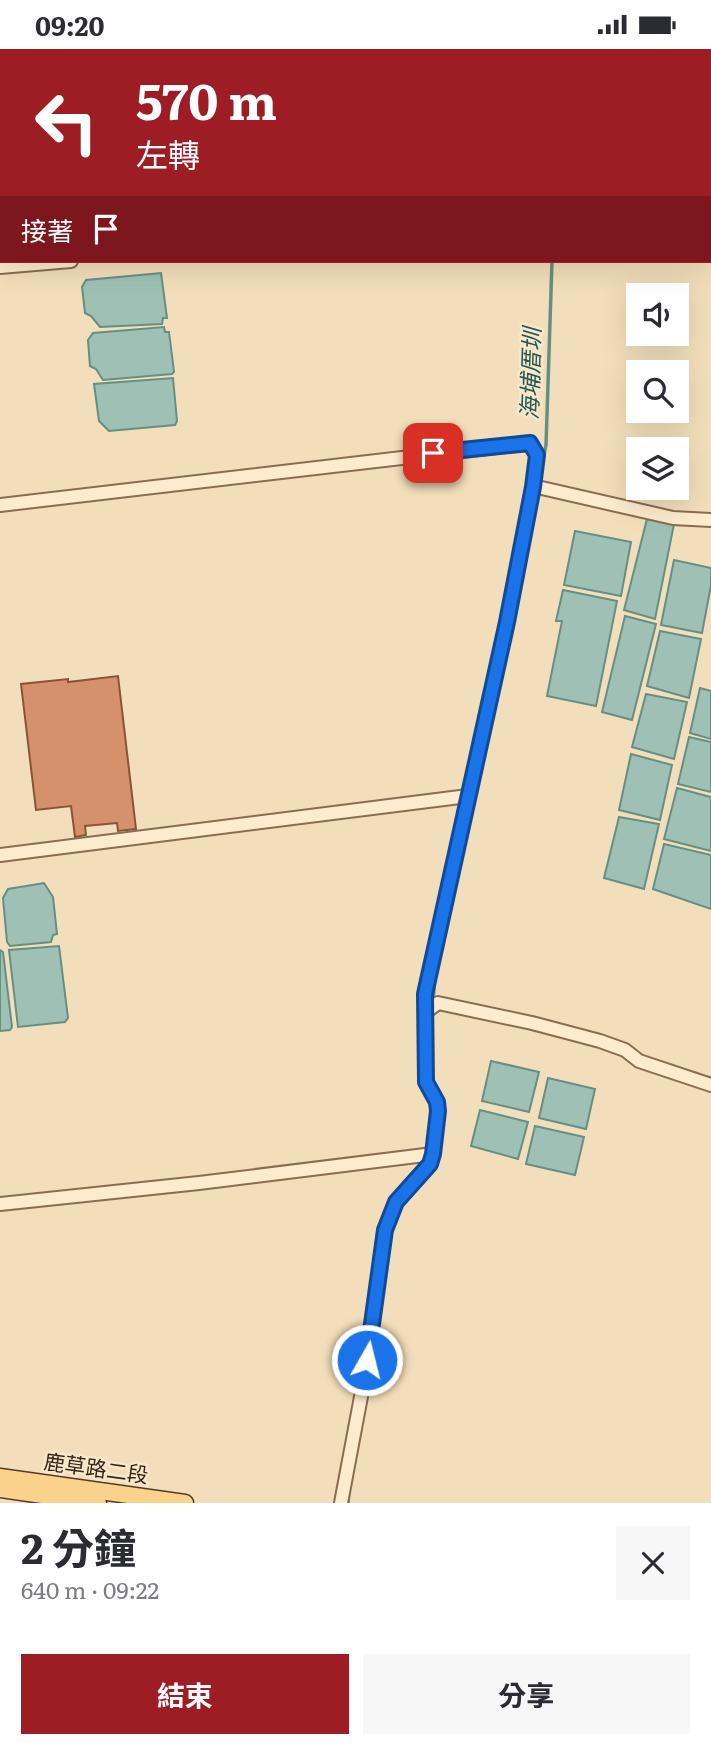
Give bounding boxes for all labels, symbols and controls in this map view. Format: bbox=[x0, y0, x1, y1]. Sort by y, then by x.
text: 09:20 bbox=[35, 5, 104, 44]
text: 570 m bbox=[136, 62, 277, 135]
icon: left bbox=[21, 77, 112, 168]
text: 左轉 bbox=[136, 129, 200, 177]
text: 接著 bbox=[21, 210, 73, 249]
icon: arrive bbox=[87, 210, 125, 248]
map controls bbox=[626, 283, 689, 500]
button: sound bbox=[626, 283, 689, 346]
water label: 海埔厝圳 bbox=[510, 324, 548, 420]
button: search bbox=[626, 360, 689, 423]
pin bbox=[403, 423, 463, 483]
icon: arrive bbox=[414, 434, 452, 472]
button: layers bbox=[626, 437, 689, 500]
position arrow bbox=[330, 1323, 404, 1397]
street label: 鹿草路二段 bbox=[42, 1444, 150, 1489]
text: 2 分鐘 bbox=[21, 1515, 136, 1577]
button: close bbox=[616, 1526, 690, 1600]
text: 640 m · 09:22 bbox=[21, 1572, 159, 1606]
button: 結束 bbox=[21, 1654, 349, 1734]
button: 分享 bbox=[363, 1654, 690, 1734]

